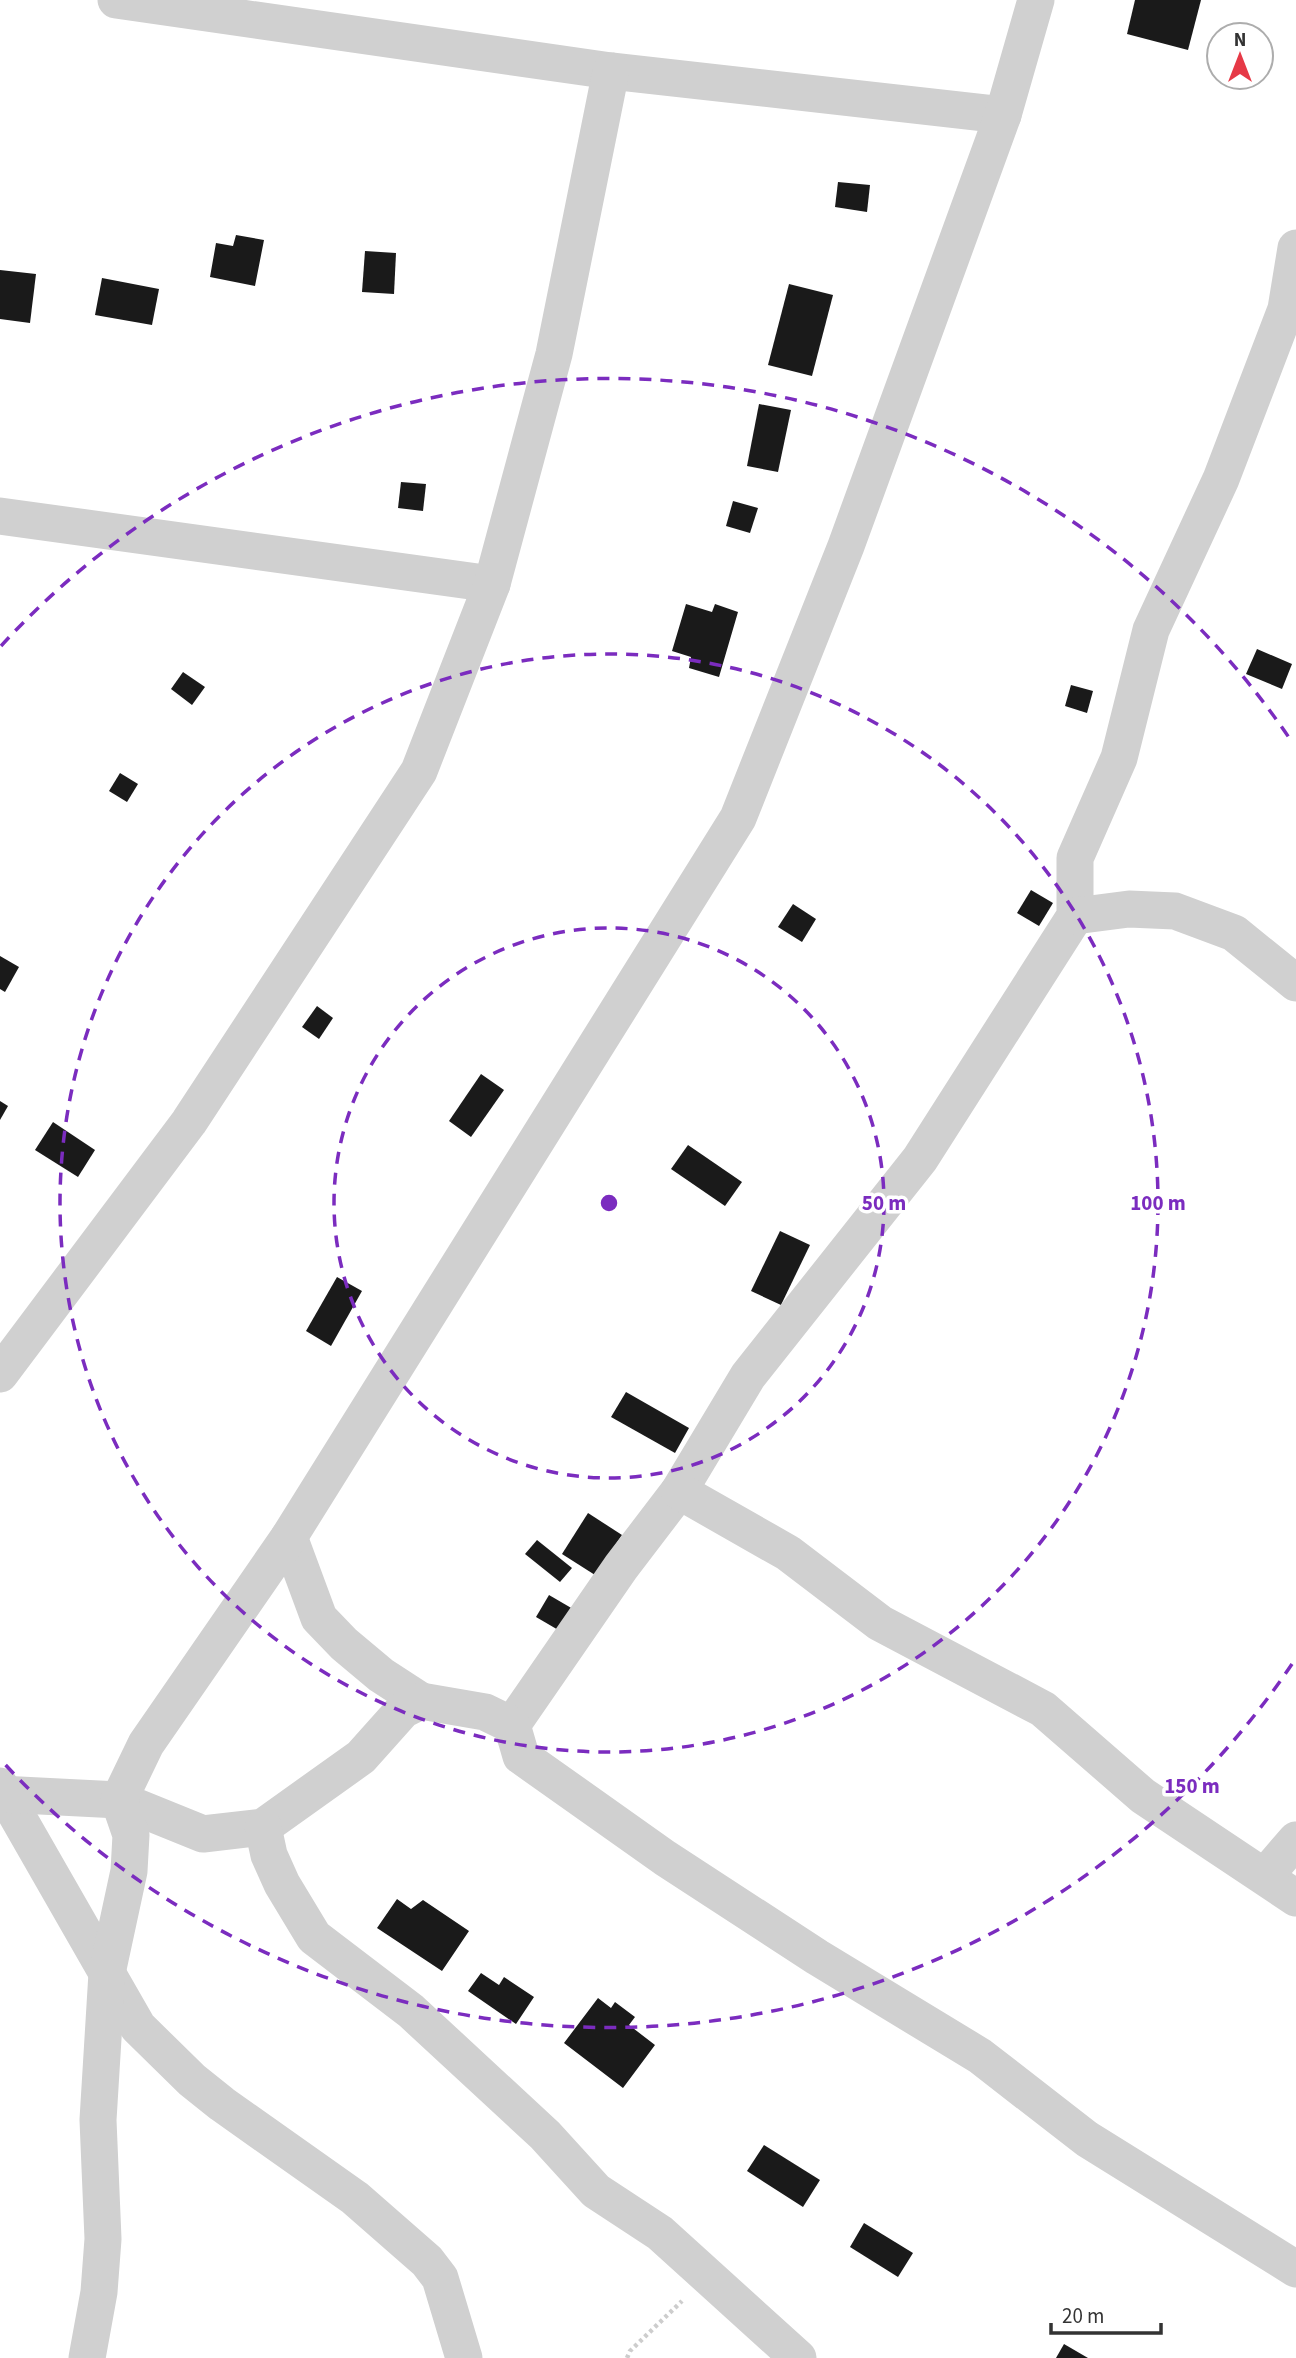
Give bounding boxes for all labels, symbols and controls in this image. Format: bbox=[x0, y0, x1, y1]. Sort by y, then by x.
north arrow bbox=[1205, 21, 1275, 91]
text: N bbox=[1234, 27, 1246, 54]
text: 50 m bbox=[862, 1188, 906, 1218]
text: 100 m bbox=[1130, 1188, 1186, 1218]
centre of rings bbox=[597, 1191, 621, 1215]
text: 150 m bbox=[1164, 1771, 1220, 1801]
scale bar bbox=[1051, 2292, 1161, 2336]
text: 20 m bbox=[1062, 2301, 1104, 2331]

